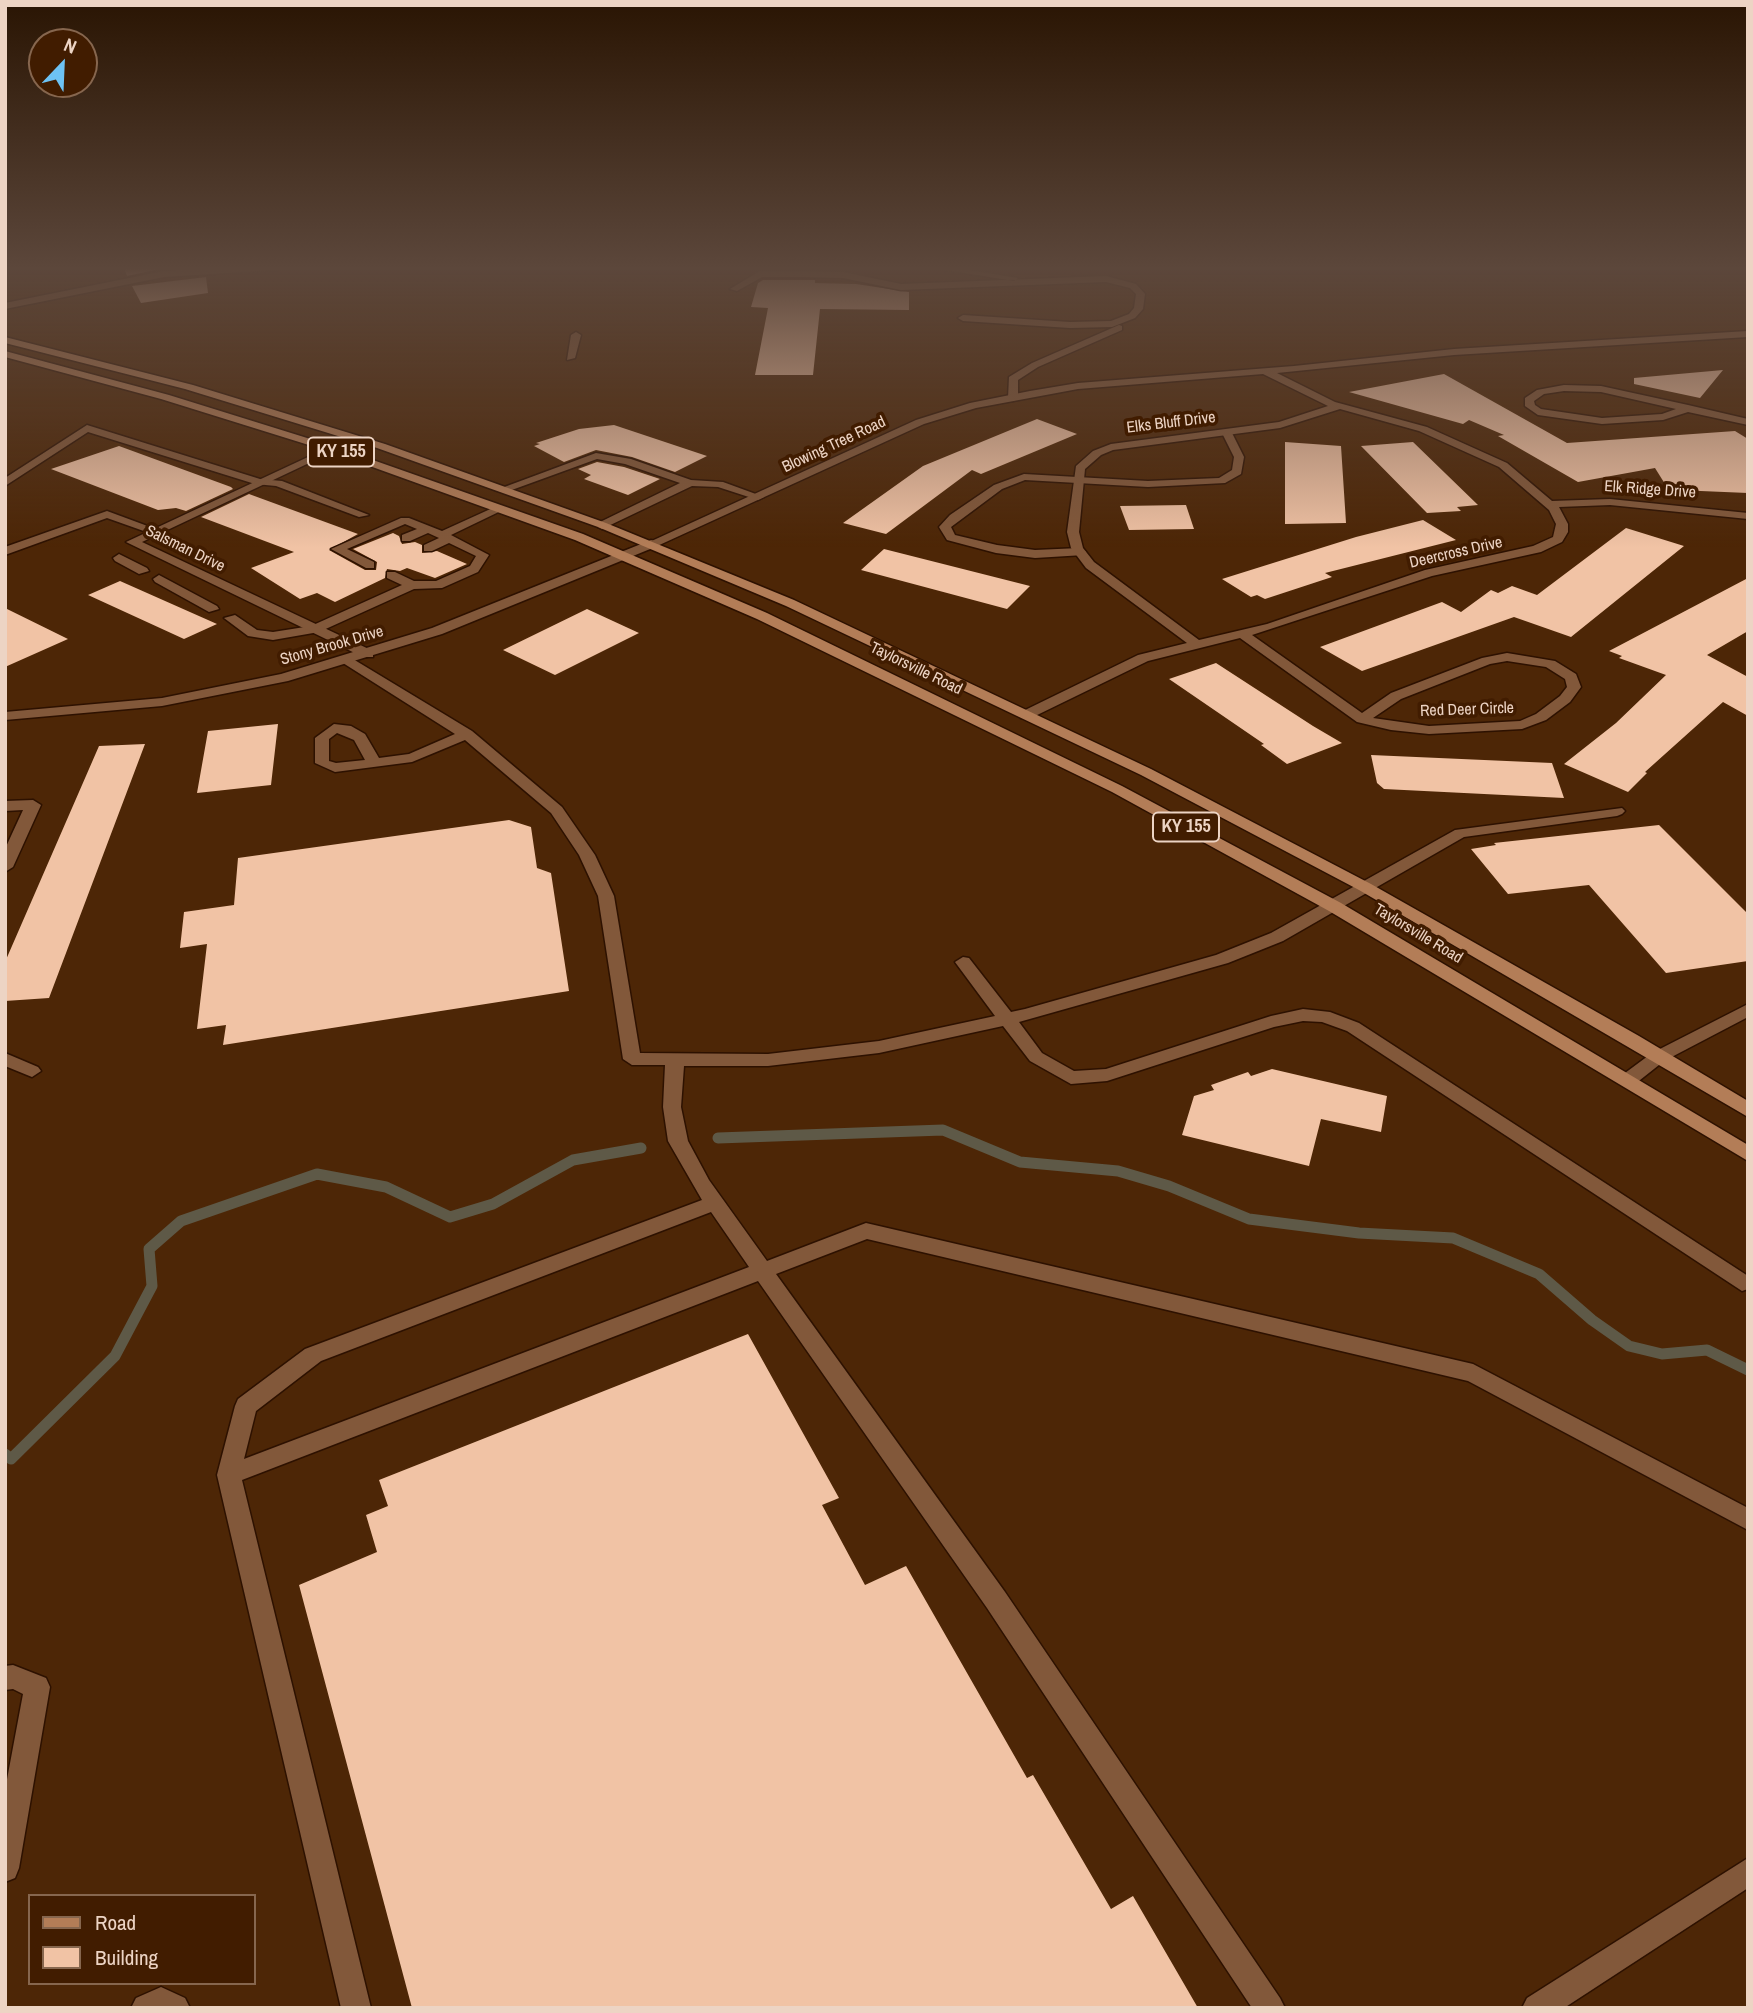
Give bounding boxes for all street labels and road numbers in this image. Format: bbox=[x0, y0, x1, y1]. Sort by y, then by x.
street label: Elks Bluff Drive bbox=[1125, 408, 1217, 438]
street label: Blowing Tree Road bbox=[779, 413, 889, 477]
road number: KY 155 bbox=[308, 438, 374, 466]
street label: Elk Ridge Drive bbox=[1604, 477, 1696, 503]
street label: Salsman Drive bbox=[142, 522, 228, 576]
street label: Deercross Drive bbox=[1408, 533, 1504, 573]
street label: Stony Brook Drive bbox=[278, 622, 386, 670]
street label: Taylorsville Road bbox=[867, 638, 965, 700]
street label: Red Deer Circle bbox=[1420, 699, 1514, 721]
road number: KY 155 bbox=[1153, 812, 1219, 842]
street label: Taylorsville Road bbox=[1370, 900, 1466, 968]

